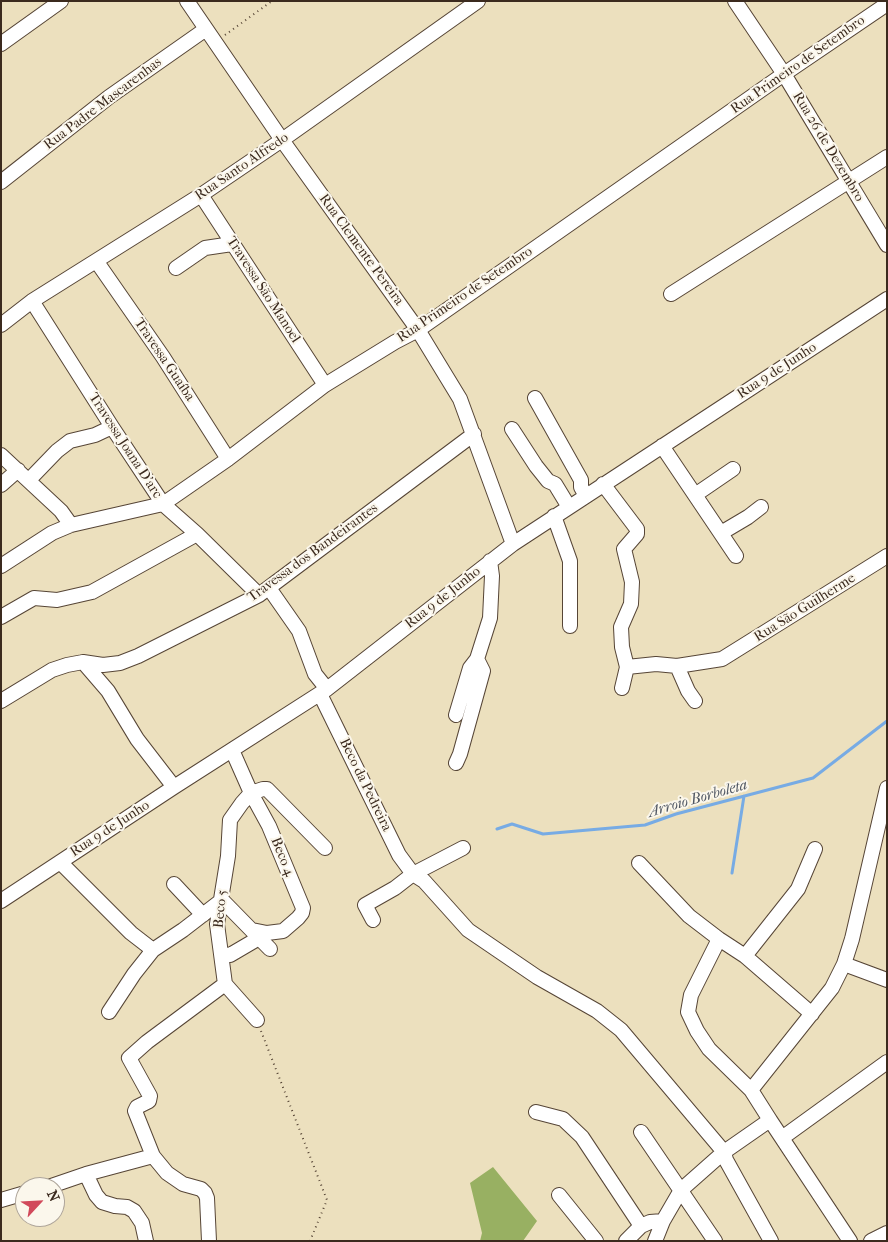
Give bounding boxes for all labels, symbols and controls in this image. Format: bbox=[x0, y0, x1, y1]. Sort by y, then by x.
street label: Rua Primeiro de Setembro bbox=[728, 12, 868, 118]
street label: Rua Padre Mascarenhas bbox=[41, 54, 165, 154]
street label: Rua 26 de Dezembro bbox=[789, 89, 867, 205]
street label: Rua Santo Alfredo bbox=[192, 129, 292, 205]
street label: Rua Clemente Pereira bbox=[315, 191, 407, 309]
street label: Travessa São Manoel bbox=[222, 234, 304, 346]
street label: Rua Primeiro de Setembro bbox=[394, 243, 536, 347]
street label: Travessa Guaíba bbox=[130, 315, 198, 405]
street label: Rua 9 de Junho bbox=[734, 339, 820, 403]
street label: Travessa Joana D'arc bbox=[85, 390, 165, 502]
street label: Travessa dos Bandeirantes bbox=[245, 500, 381, 606]
street label: Rua 9 de Junho bbox=[402, 563, 484, 633]
street label: Rua São Guilherme bbox=[751, 570, 859, 646]
street label: Beco da Pedreira bbox=[335, 736, 395, 834]
water label: Arroio Borboleta bbox=[646, 776, 750, 822]
street label: Rua 9 de Junho bbox=[67, 797, 153, 861]
street label: Beco 4 bbox=[267, 835, 297, 879]
street label: Beco 5 bbox=[211, 889, 231, 929]
north arrow bbox=[15, 1177, 65, 1227]
text: N bbox=[43, 1187, 63, 1204]

